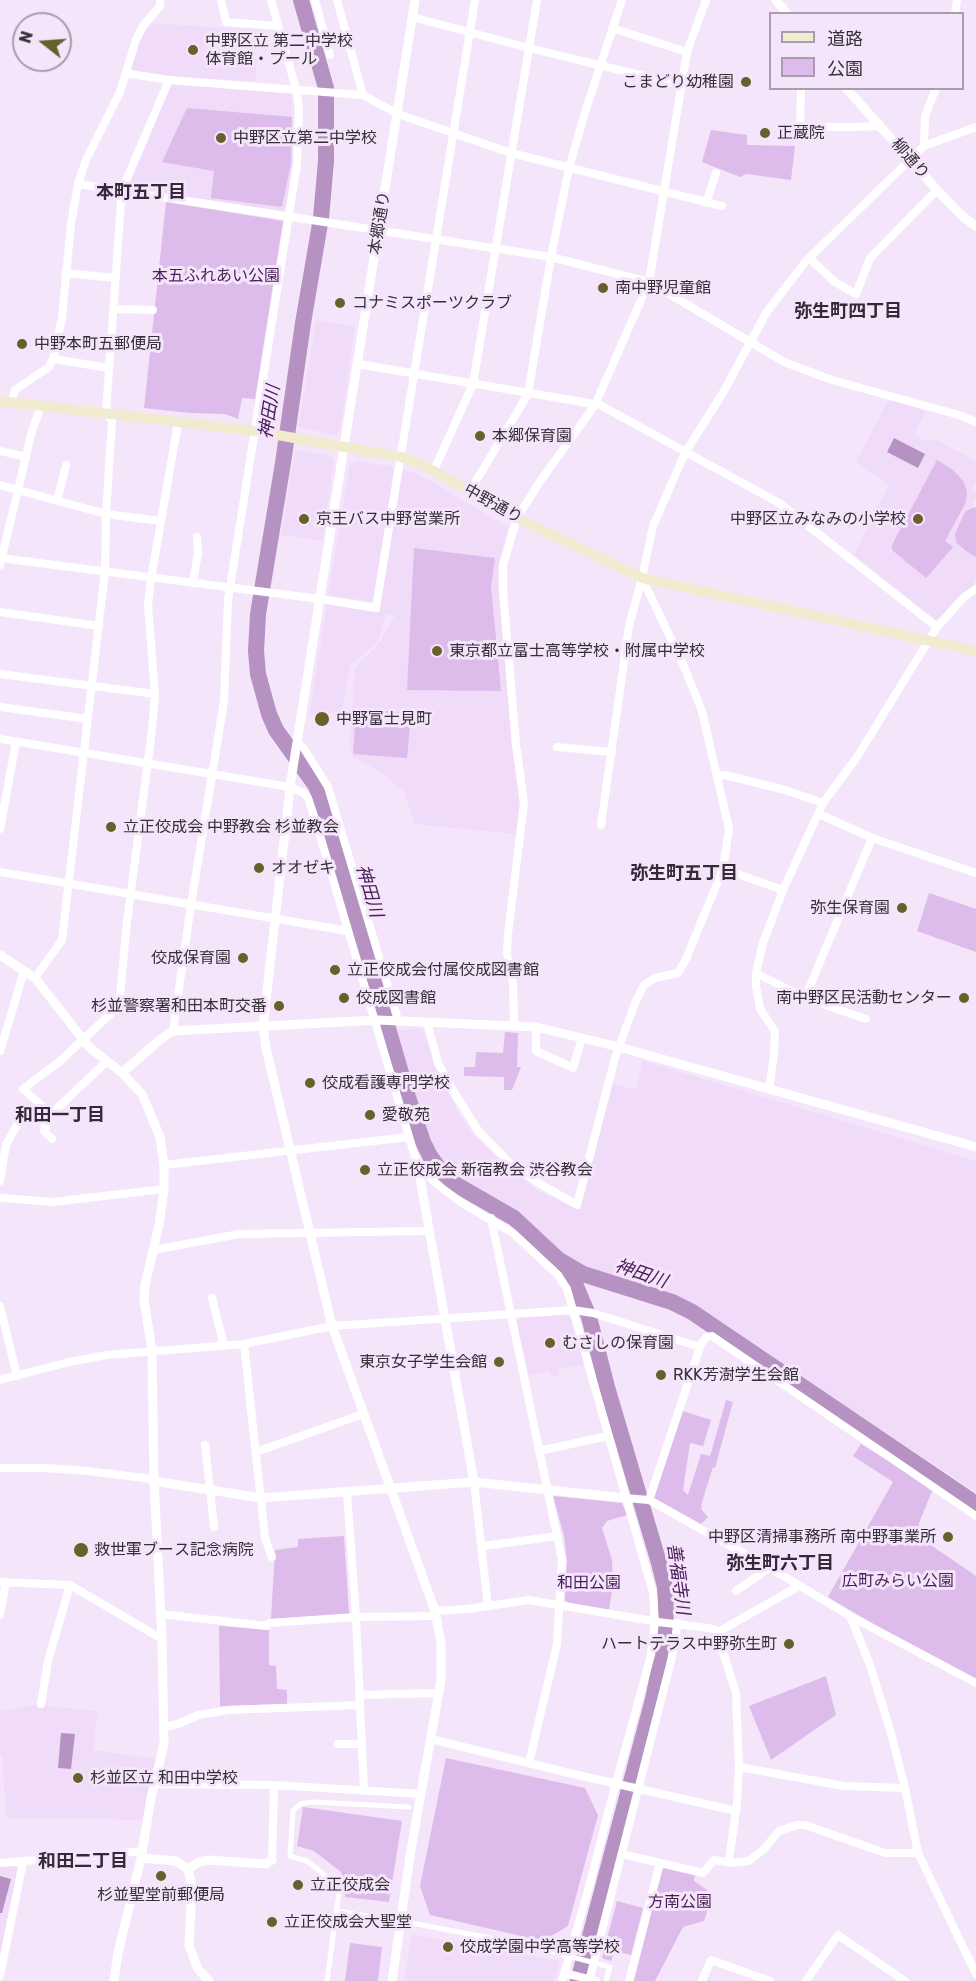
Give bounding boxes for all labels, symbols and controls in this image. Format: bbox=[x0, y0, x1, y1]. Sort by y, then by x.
north arrow bbox=[12, 12, 72, 72]
legend bbox=[769, 12, 964, 90]
text: 道路 bbox=[827, 28, 863, 50]
text: N bbox=[15, 29, 37, 45]
place label: 中野区立 第二中学校 体育館・プール bbox=[205, 31, 353, 69]
marker: 中野区立 第二中学校 体育館・プール bbox=[186, 43, 200, 57]
text: 公園 bbox=[827, 58, 863, 80]
place label: こまどり幼稚園 bbox=[622, 72, 734, 92]
marker: こまどり幼稚園 bbox=[739, 75, 753, 89]
place label: 正蔵院 bbox=[777, 123, 825, 143]
marker: 正蔵院 bbox=[758, 126, 772, 140]
place label: 中野区立第二中学校 bbox=[233, 128, 377, 148]
marker: 中野区立第二中学校 bbox=[214, 131, 228, 145]
street label: 柳通り bbox=[887, 135, 933, 183]
district label: 本町五丁目 bbox=[96, 182, 186, 204]
street label: 本郷通り bbox=[366, 190, 394, 256]
park label: 本五ふれあい公園 bbox=[152, 266, 280, 286]
place label: 南中野児童館 bbox=[615, 278, 711, 298]
marker: 南中野児童館 bbox=[596, 281, 610, 295]
place label: コナミスポーツクラブ bbox=[352, 293, 512, 313]
marker: コナミスポーツクラブ bbox=[333, 296, 347, 310]
district label: 弥生町四丁目 bbox=[794, 301, 902, 323]
place label: 中野本町五郵便局 bbox=[34, 334, 162, 354]
marker: 中野本町五郵便局 bbox=[15, 337, 29, 351]
water label: 神田川 bbox=[255, 384, 285, 440]
place label: 本郷保育園 bbox=[492, 426, 572, 446]
marker: 本郷保育園 bbox=[473, 429, 487, 443]
street label: 中野通り bbox=[460, 480, 526, 528]
place label: 京王バス中野営業所 bbox=[316, 509, 460, 529]
place label: 中野区立みなみの小学校 bbox=[730, 509, 906, 529]
marker: 京王バス中野営業所 bbox=[297, 512, 311, 526]
marker: 中野区立みなみの小学校 bbox=[911, 512, 925, 526]
place label: 東京都立富士高等学校・附属中学校 bbox=[449, 641, 705, 661]
marker: 東京都立富士高等学校・附属中学校 bbox=[430, 644, 444, 658]
place label: 中野富士見町 bbox=[336, 709, 432, 729]
marker: 中野富士見町 bbox=[313, 710, 331, 728]
place label: 立正佼成会 中野教会 杉並教会 bbox=[123, 817, 339, 837]
marker: 立正佼成会 中野教会 杉並教会 bbox=[104, 820, 118, 834]
place label: オオゼキ bbox=[271, 858, 335, 878]
marker: オオゼキ bbox=[252, 861, 266, 875]
water label: 神田川 bbox=[351, 862, 387, 920]
district label: 弥生町五丁目 bbox=[630, 863, 738, 885]
place label: 弥生保育園 bbox=[810, 898, 890, 918]
marker: 弥生保育園 bbox=[895, 901, 909, 915]
place label: 佼成保育園 bbox=[151, 948, 231, 968]
marker: 佼成保育園 bbox=[236, 951, 250, 965]
place label: 立正佼成会付属佼成図書館 bbox=[347, 960, 539, 980]
marker: 立正佼成会付属佼成図書館 bbox=[328, 963, 342, 977]
place label: 佼成図書館 bbox=[356, 988, 436, 1008]
place label: 南中野区民活動センター bbox=[776, 988, 952, 1008]
marker: 佼成図書館 bbox=[337, 991, 351, 1005]
marker: 南中野区民活動センター bbox=[957, 991, 971, 1005]
place label: 杉並警察署和田本町交番 bbox=[91, 996, 267, 1016]
marker: 杉並警察署和田本町交番 bbox=[272, 999, 286, 1013]
place label: 佼成看護専門学校 bbox=[322, 1073, 450, 1093]
marker: 佼成看護専門学校 bbox=[303, 1076, 317, 1090]
district label: 和田一丁目 bbox=[15, 1105, 105, 1127]
place label: 愛敬苑 bbox=[382, 1105, 430, 1125]
marker: 愛敬苑 bbox=[363, 1108, 377, 1122]
place label: 立正佼成会 新宿教会 渋谷教会 bbox=[377, 1160, 593, 1180]
marker: 立正佼成会 新宿教会 渋谷教会 bbox=[358, 1163, 372, 1177]
water label: 神田川 bbox=[612, 1255, 670, 1293]
place label: むさしの保育園 bbox=[562, 1333, 674, 1353]
marker: むさしの保育園 bbox=[543, 1336, 557, 1350]
place label: 東京女子学生会館 bbox=[359, 1352, 487, 1372]
marker: 東京女子学生会館 bbox=[492, 1355, 506, 1369]
place label: RKK芳澍学生会館 bbox=[673, 1365, 799, 1385]
marker: RKK芳澍学生会館 bbox=[654, 1368, 668, 1382]
place label: 中野区清掃事務所 南中野事業所 bbox=[708, 1527, 936, 1547]
marker: 中野区清掃事務所 南中野事業所 bbox=[941, 1530, 955, 1544]
place label: 救世軍ブース記念病院 bbox=[94, 1540, 254, 1560]
marker: 救世軍ブース記念病院 bbox=[72, 1541, 90, 1559]
water label: 善福寺川 bbox=[662, 1542, 694, 1616]
district label: 弥生町六丁目 bbox=[726, 1553, 834, 1575]
park label: 広町みらい公園 bbox=[842, 1571, 954, 1591]
park label: 和田公園 bbox=[557, 1573, 621, 1593]
place label: ハートテラス中野弥生町 bbox=[601, 1634, 777, 1654]
marker: ハートテラス中野弥生町 bbox=[782, 1637, 796, 1651]
place label: 杉並区立 和田中学校 bbox=[90, 1768, 238, 1788]
marker: 杉並区立 和田中学校 bbox=[71, 1771, 85, 1785]
district label: 和田二丁目 bbox=[38, 1851, 128, 1873]
marker: 杉並聖堂前郵便局 bbox=[154, 1869, 168, 1883]
place label: 立正佼成会 bbox=[310, 1875, 390, 1895]
marker: 立正佼成会 bbox=[291, 1878, 305, 1892]
place label: 杉並聖堂前郵便局 bbox=[97, 1885, 225, 1905]
park label: 方南公園 bbox=[648, 1892, 712, 1912]
place label: 立正佼成会大聖堂 bbox=[284, 1912, 412, 1932]
marker: 立正佼成会大聖堂 bbox=[265, 1915, 279, 1929]
place label: 佼成学園中学高等学校 bbox=[460, 1937, 620, 1957]
marker: 佼成学園中学高等学校 bbox=[441, 1940, 455, 1954]

